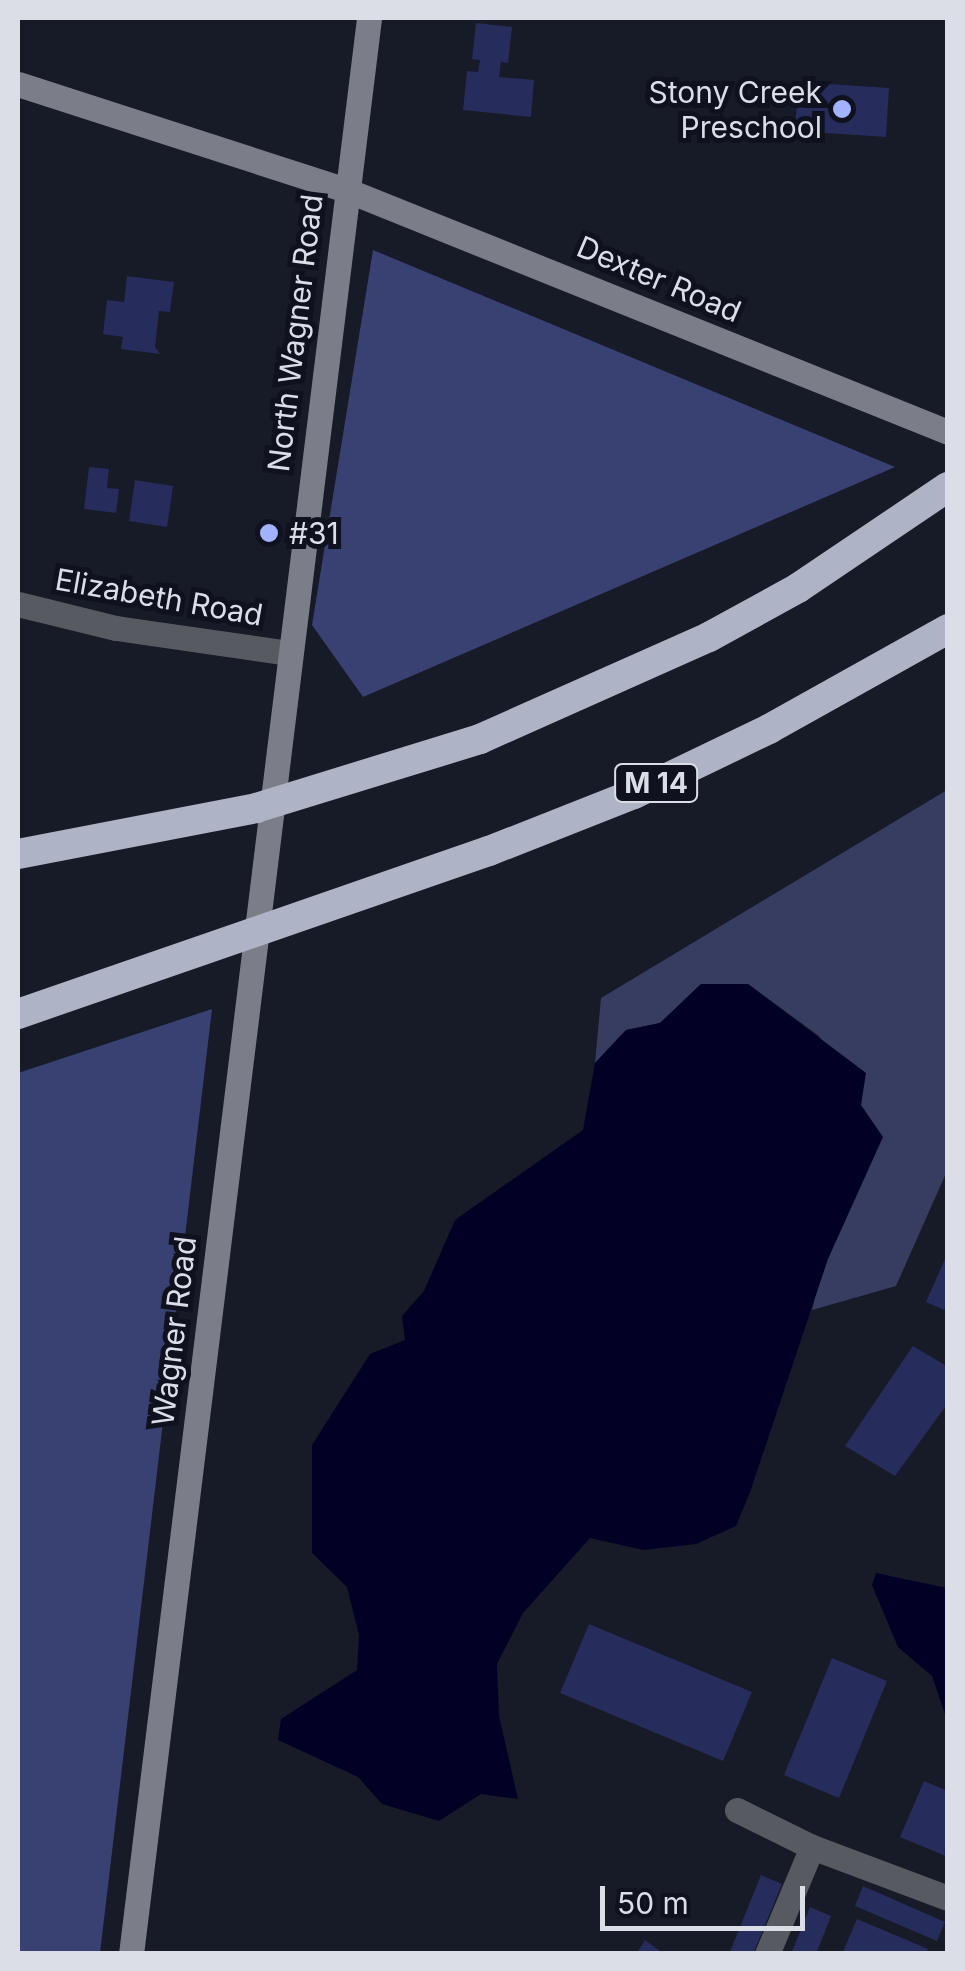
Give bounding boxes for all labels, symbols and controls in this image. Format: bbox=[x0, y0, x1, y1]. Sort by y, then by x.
place label: Stony Creek Preschool bbox=[649, 74, 822, 144]
marker: Stony Creek Preschool bbox=[831, 98, 853, 120]
street label: North Wagner Road bbox=[260, 192, 330, 474]
street label: Dexter Road bbox=[572, 228, 746, 330]
place label: #31 bbox=[289, 515, 339, 551]
marker: #31 bbox=[258, 522, 280, 544]
street label: Elizabeth Road bbox=[52, 561, 266, 633]
road number: M 14 bbox=[614, 760, 698, 806]
street label: Wagner Road bbox=[145, 1234, 203, 1428]
scale bar bbox=[605, 1866, 810, 1928]
text: 50 m bbox=[617, 1885, 689, 1921]

